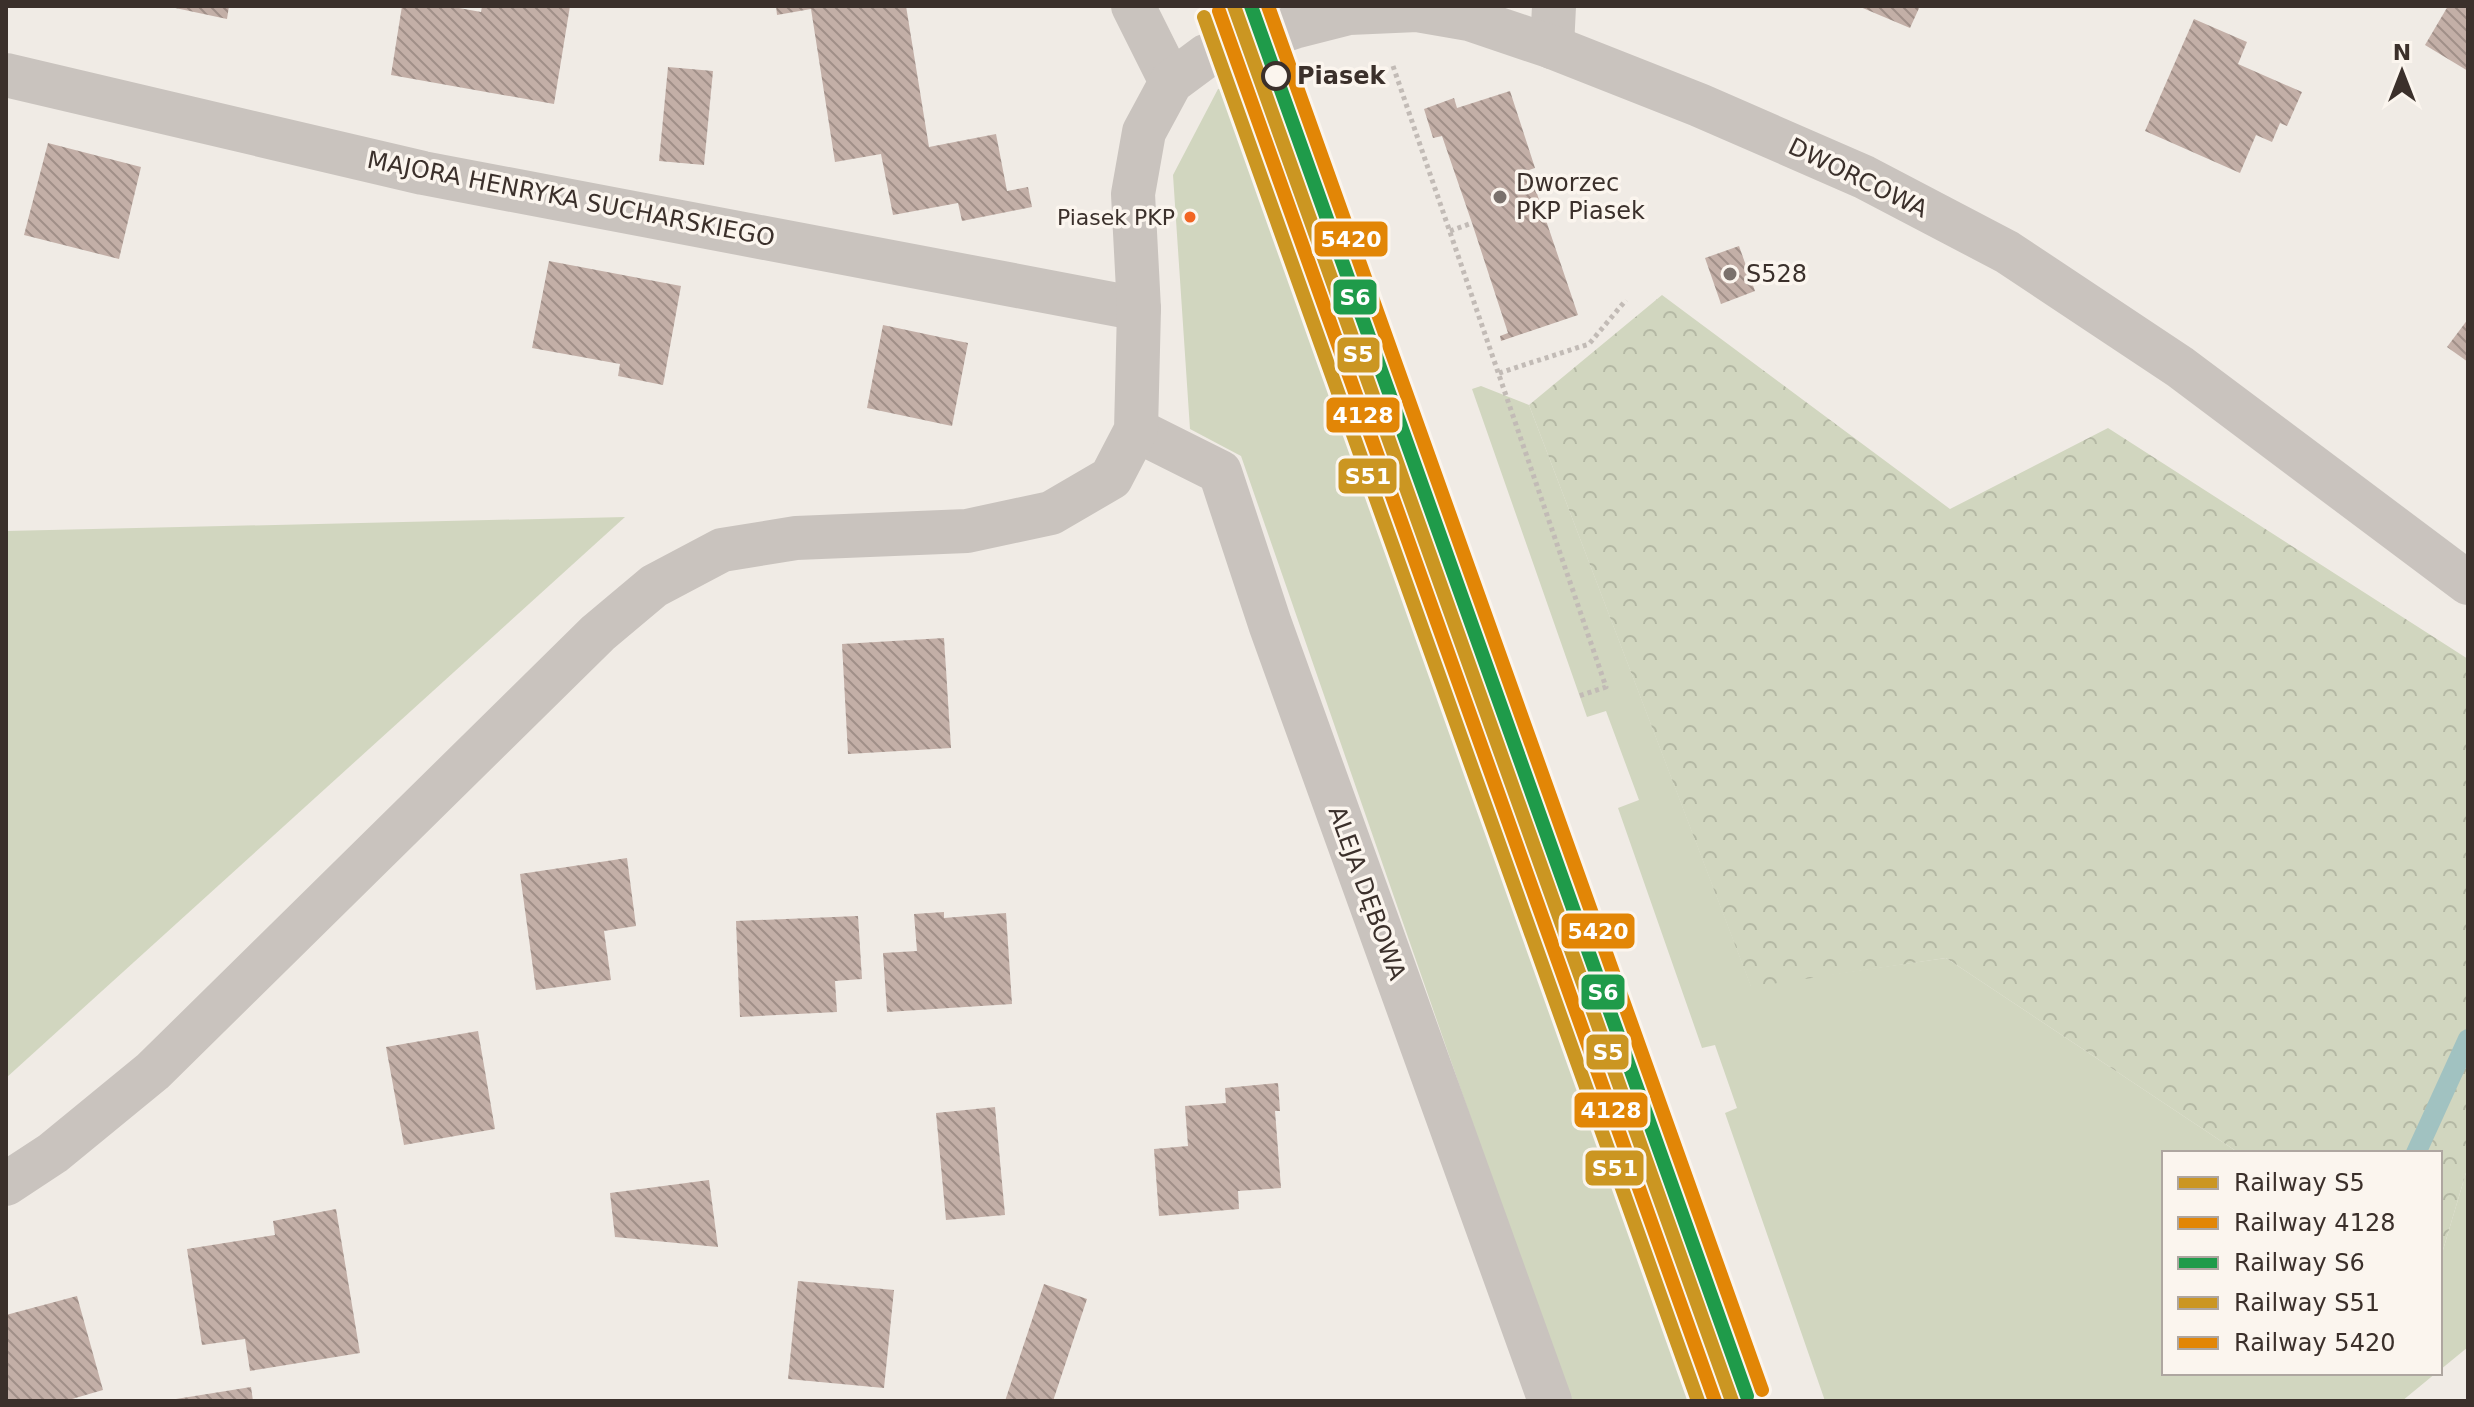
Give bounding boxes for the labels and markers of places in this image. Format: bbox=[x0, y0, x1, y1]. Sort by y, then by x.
marker: Piasek bbox=[1262, 62, 1290, 90]
place label: Piasek bbox=[1297, 62, 1387, 90]
place label: Dworzec PKP Piasek bbox=[1516, 169, 1645, 225]
marker: Dworzec PKP Piasek bbox=[1491, 188, 1509, 206]
place label: Piasek PKP bbox=[1057, 205, 1175, 230]
marker: Piasek PKP bbox=[1182, 209, 1198, 225]
place label: S528 bbox=[1746, 260, 1807, 288]
marker: S528 bbox=[1721, 265, 1739, 283]

